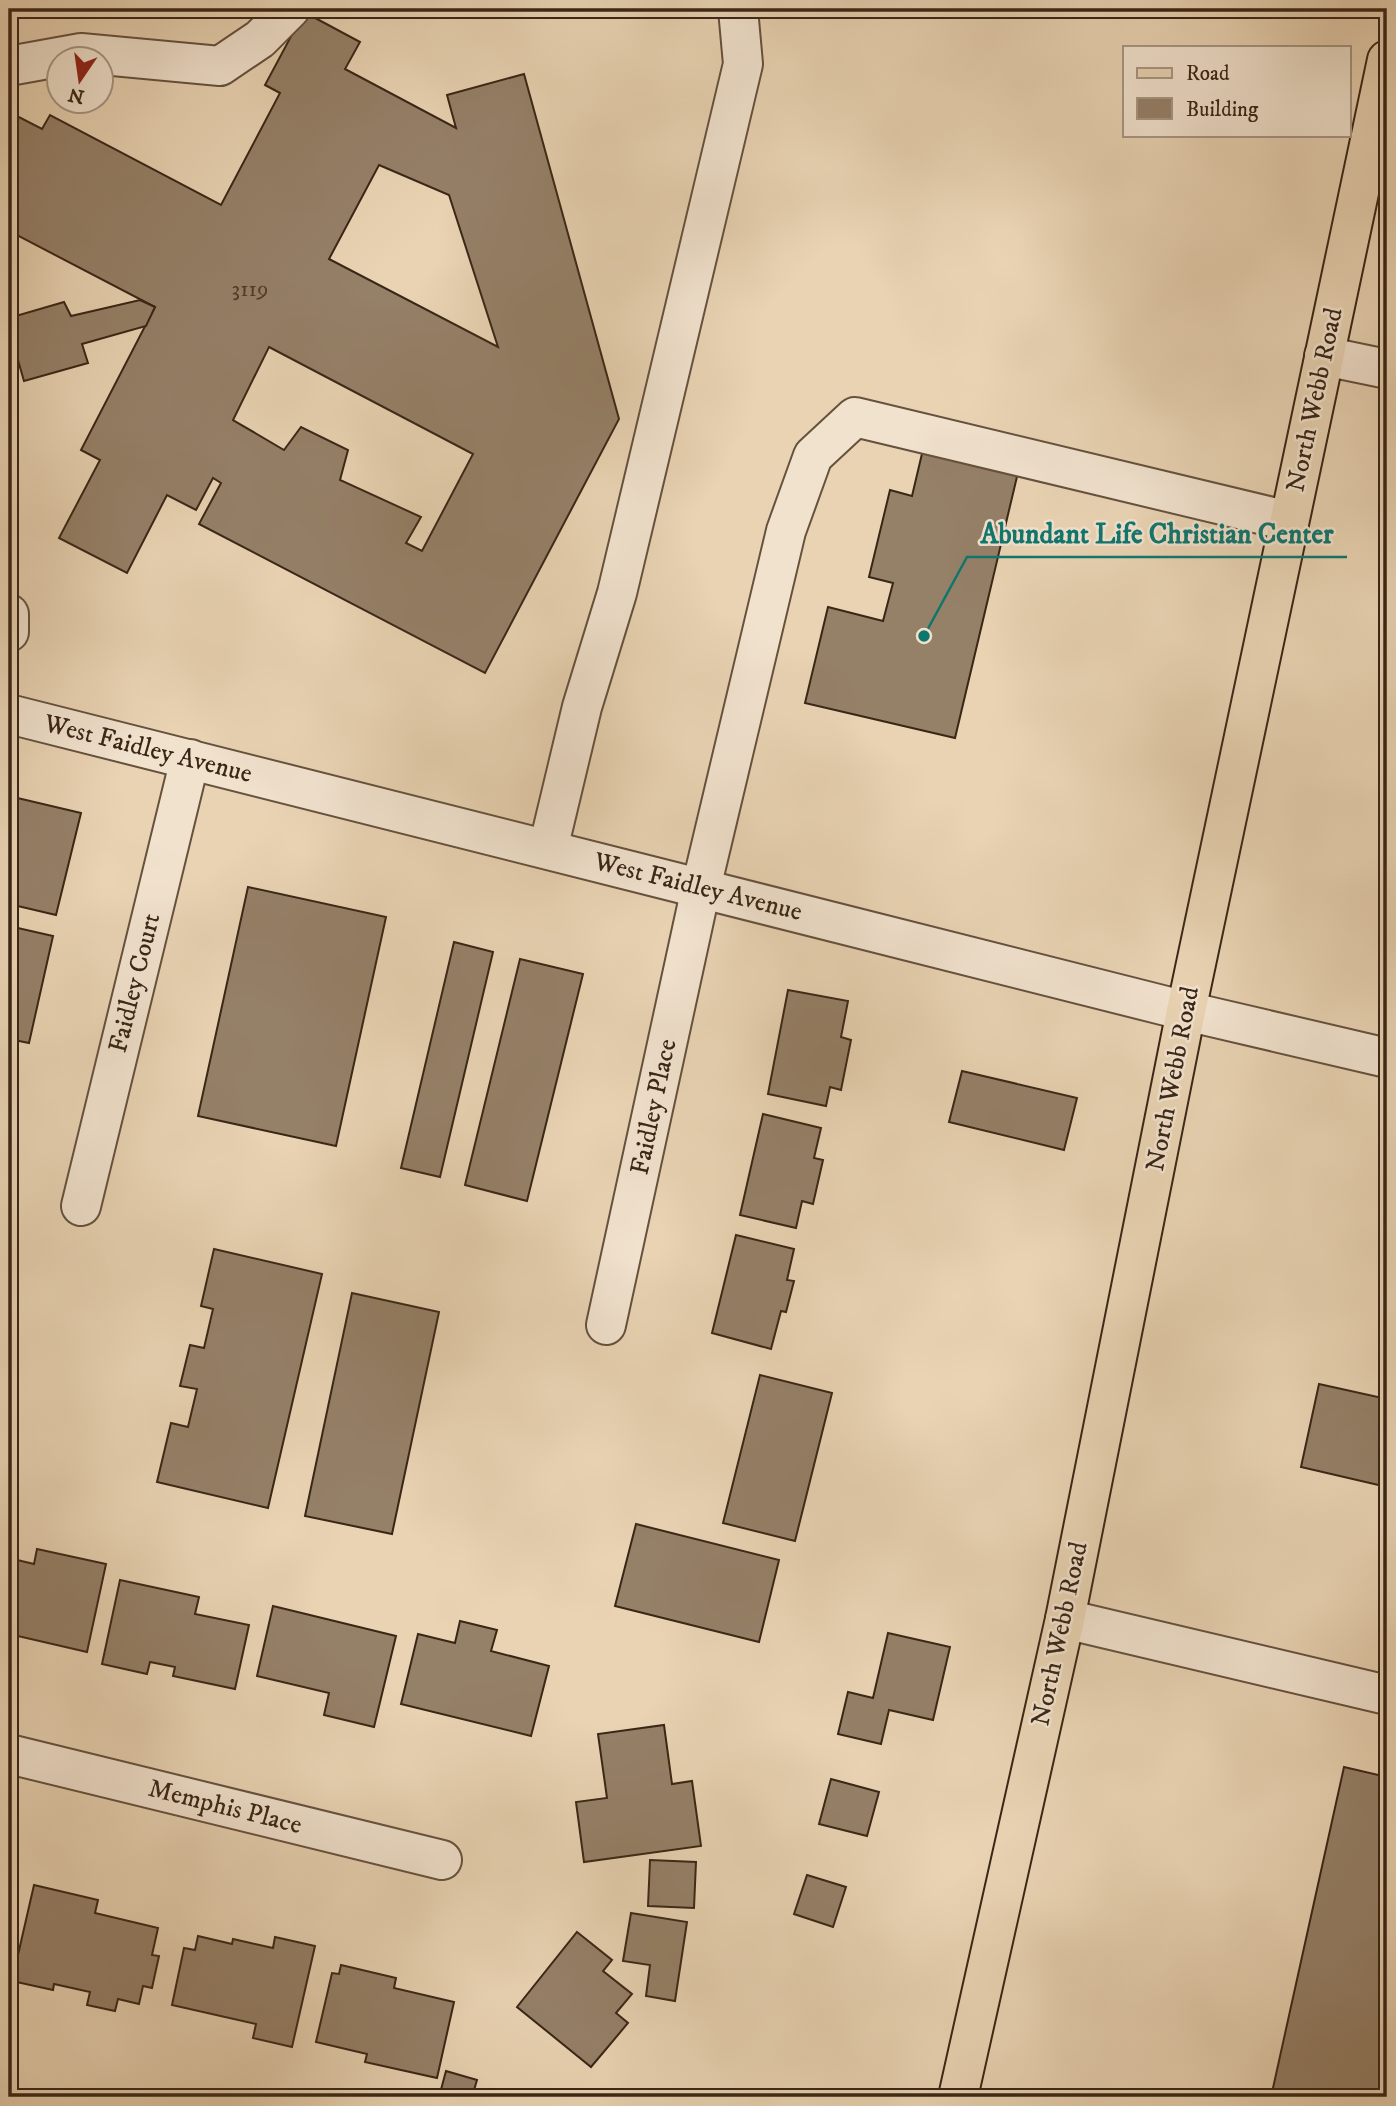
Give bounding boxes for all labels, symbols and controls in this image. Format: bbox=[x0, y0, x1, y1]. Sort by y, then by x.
north arrow bbox=[46, 46, 116, 116]
legend bbox=[1123, 46, 1350, 136]
text: Road bbox=[1186, 61, 1230, 87]
text: N bbox=[66, 82, 87, 108]
text: Building bbox=[1186, 97, 1259, 123]
house number: 3119 bbox=[232, 275, 268, 304]
street label: North Webb Road bbox=[1279, 305, 1351, 495]
callout: Abundant Life Christian Center bbox=[967, 508, 1347, 557]
text: Abundant Life Christian Center bbox=[980, 517, 1334, 552]
street label: West Faidley Avenue bbox=[40, 707, 255, 791]
street label: West Faidley Avenue bbox=[590, 845, 805, 929]
street label: Faidley Court bbox=[102, 910, 168, 1056]
street label: North Webb Road bbox=[1139, 984, 1207, 1174]
street label: Faidley Place bbox=[624, 1036, 684, 1178]
street label: North Webb Road bbox=[1024, 1539, 1096, 1729]
street label: Memphis Place bbox=[145, 1772, 305, 1842]

